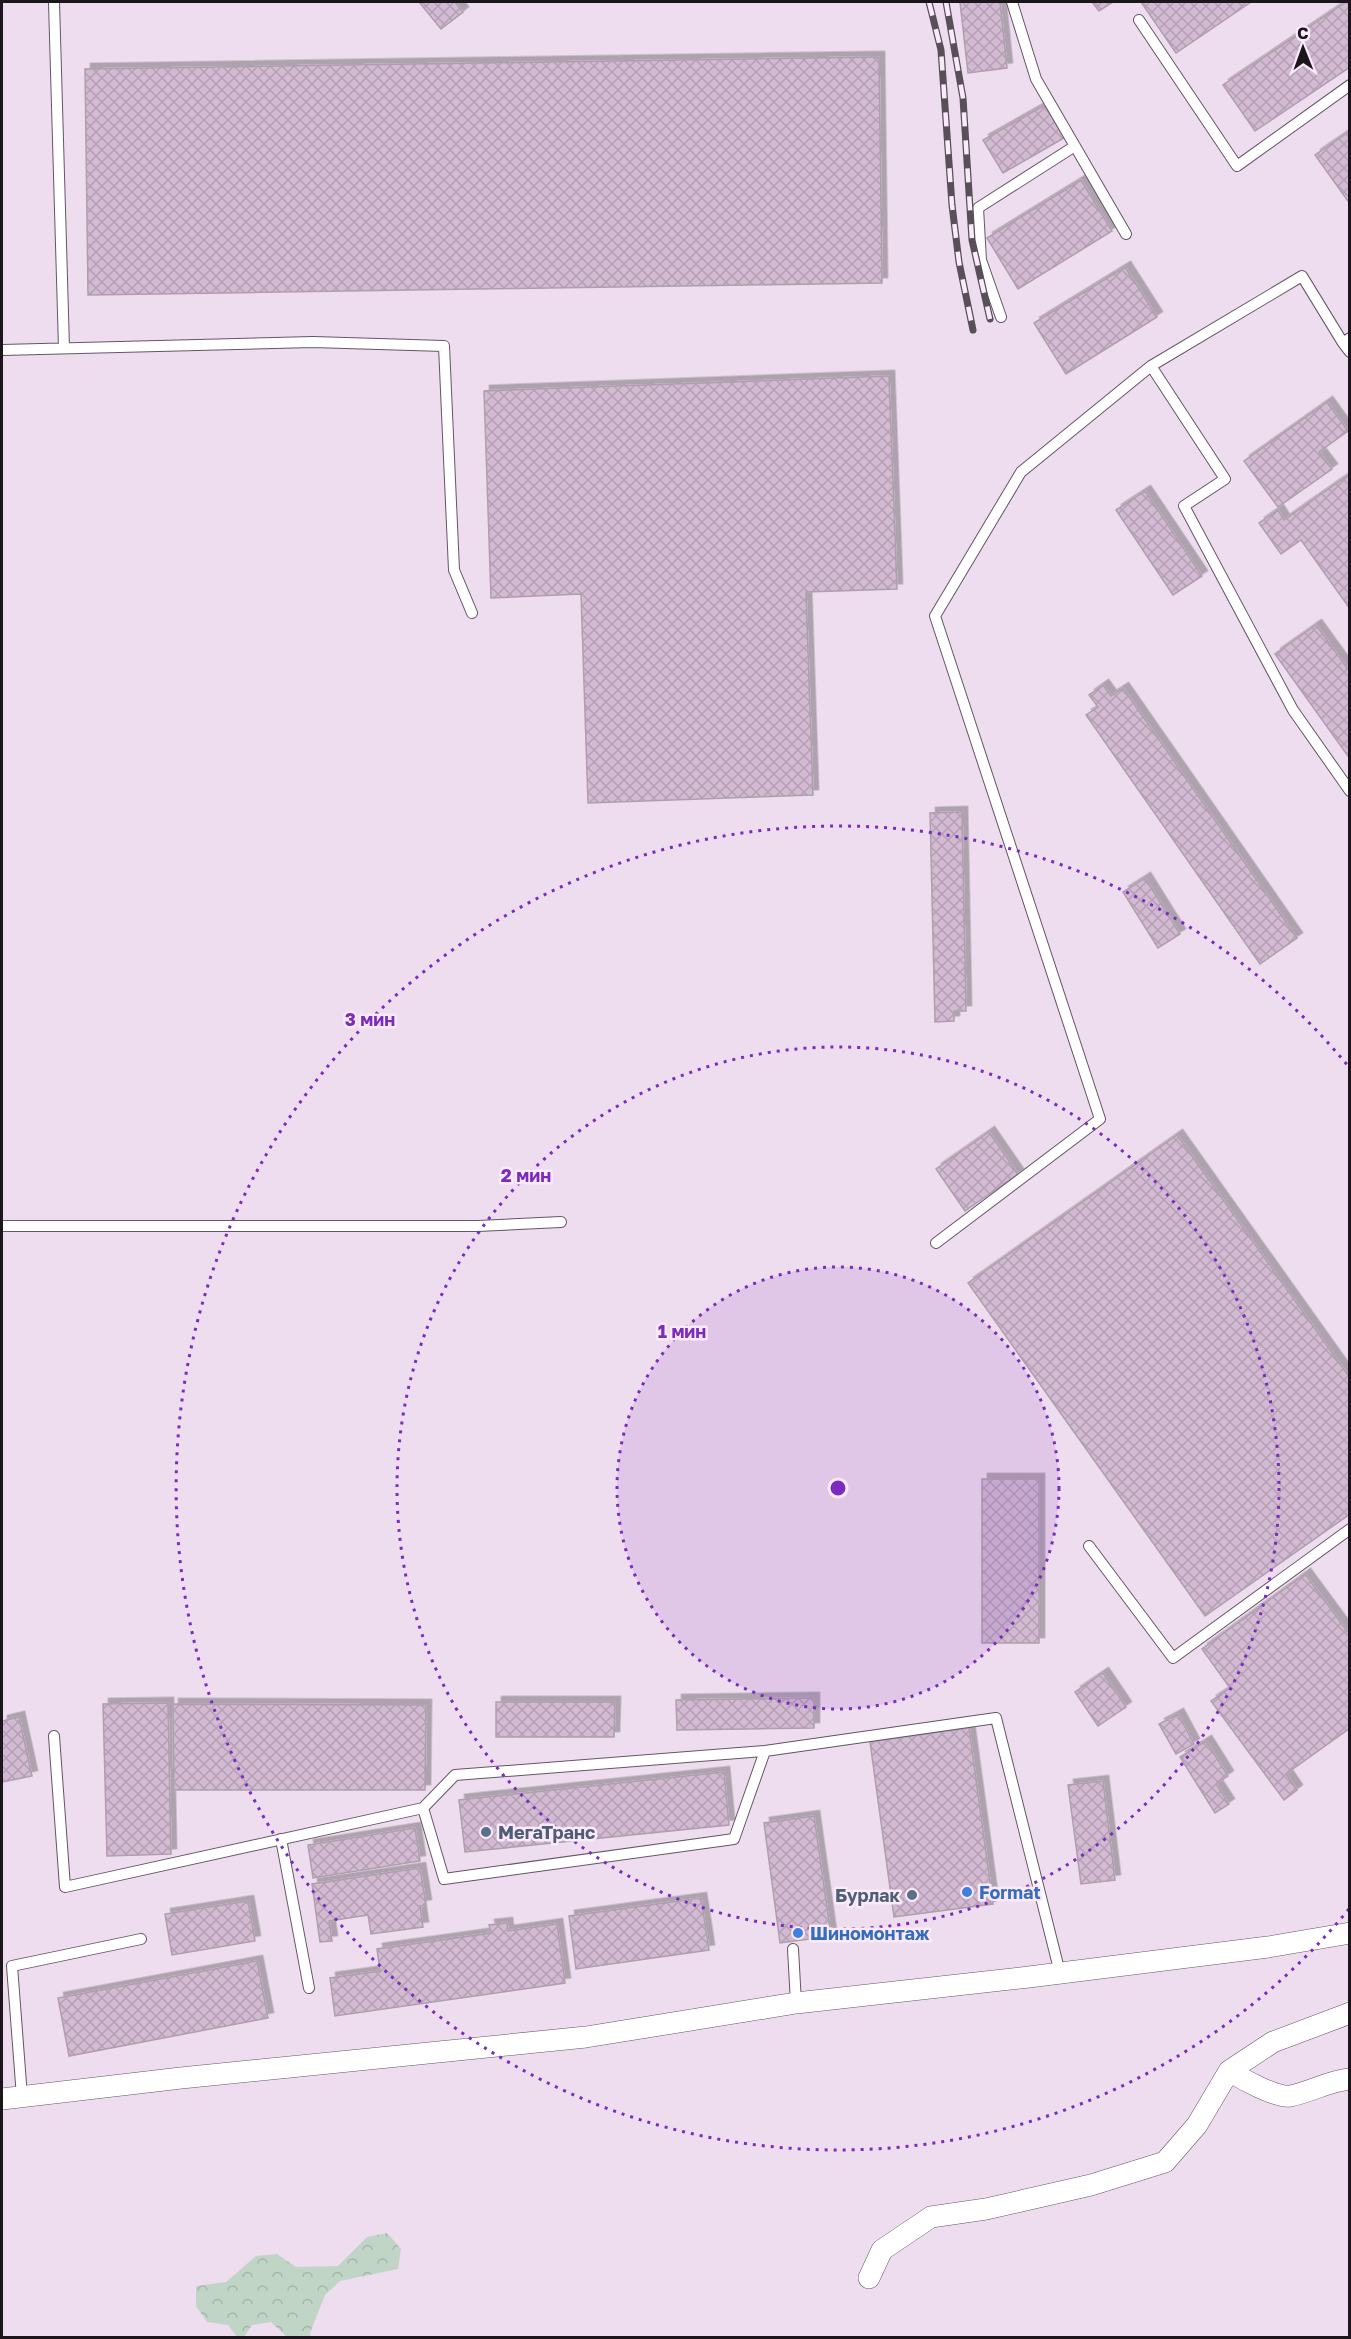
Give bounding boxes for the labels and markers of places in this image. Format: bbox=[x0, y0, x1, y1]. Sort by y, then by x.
centre of rings bbox=[828, 1478, 848, 1498]
place label: МегаТранс bbox=[498, 1821, 595, 1843]
marker: МегаТранс bbox=[479, 1825, 493, 1839]
place label: Format bbox=[979, 1881, 1041, 1903]
place label: Бурлак bbox=[835, 1884, 901, 1906]
marker: Format bbox=[960, 1885, 974, 1899]
marker: Бурлак bbox=[905, 1888, 919, 1902]
place label: Шиномонтаж bbox=[810, 1922, 930, 1944]
marker: Шиномонтаж bbox=[791, 1926, 805, 1940]

